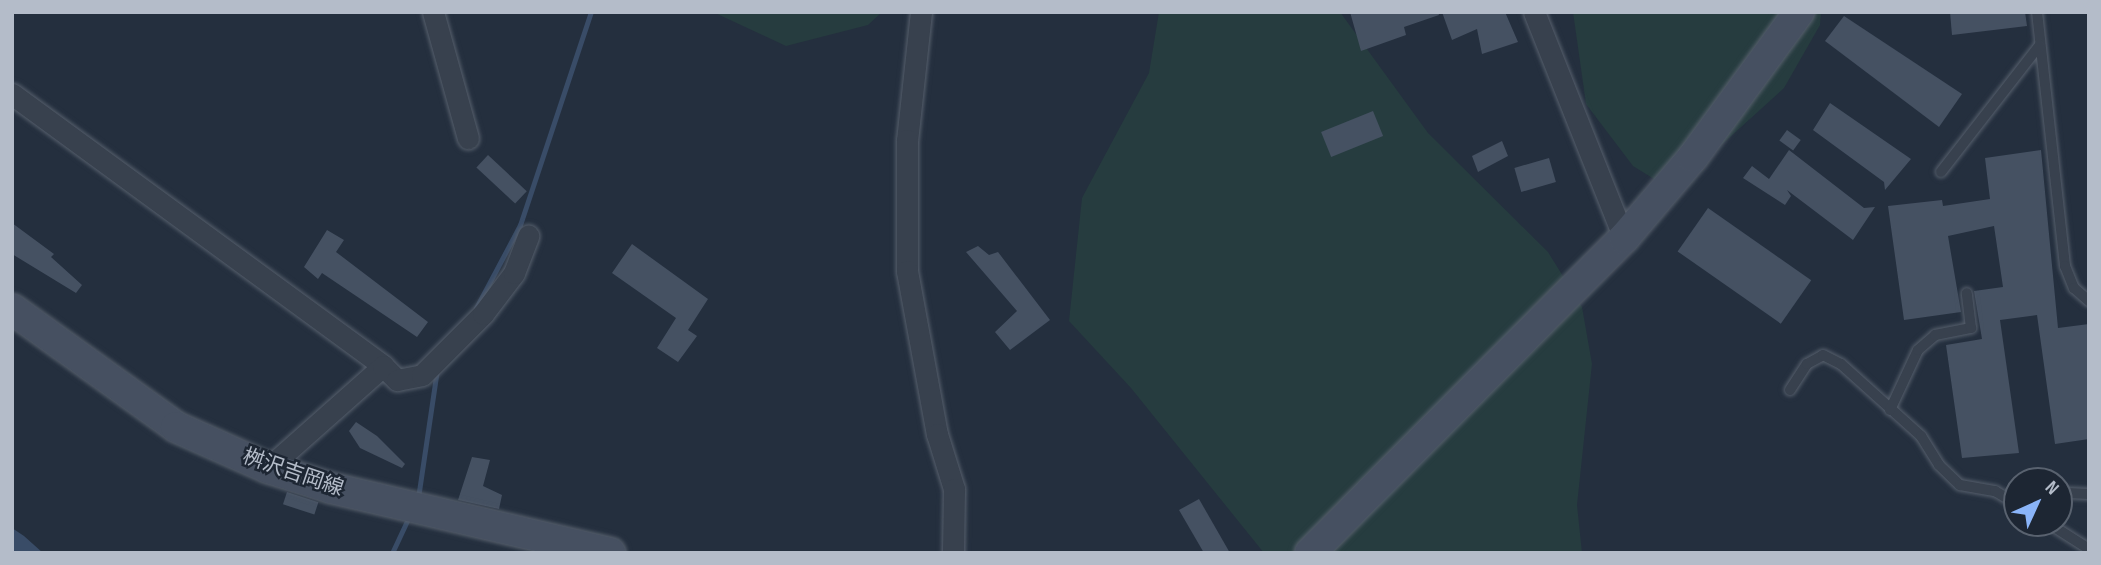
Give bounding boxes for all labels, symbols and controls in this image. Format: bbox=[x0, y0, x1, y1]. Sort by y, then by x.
street label: 桝沢吉岡線 bbox=[239, 444, 347, 502]
north arrow bbox=[2003, 467, 2073, 537]
text: N bbox=[2040, 476, 2064, 500]

